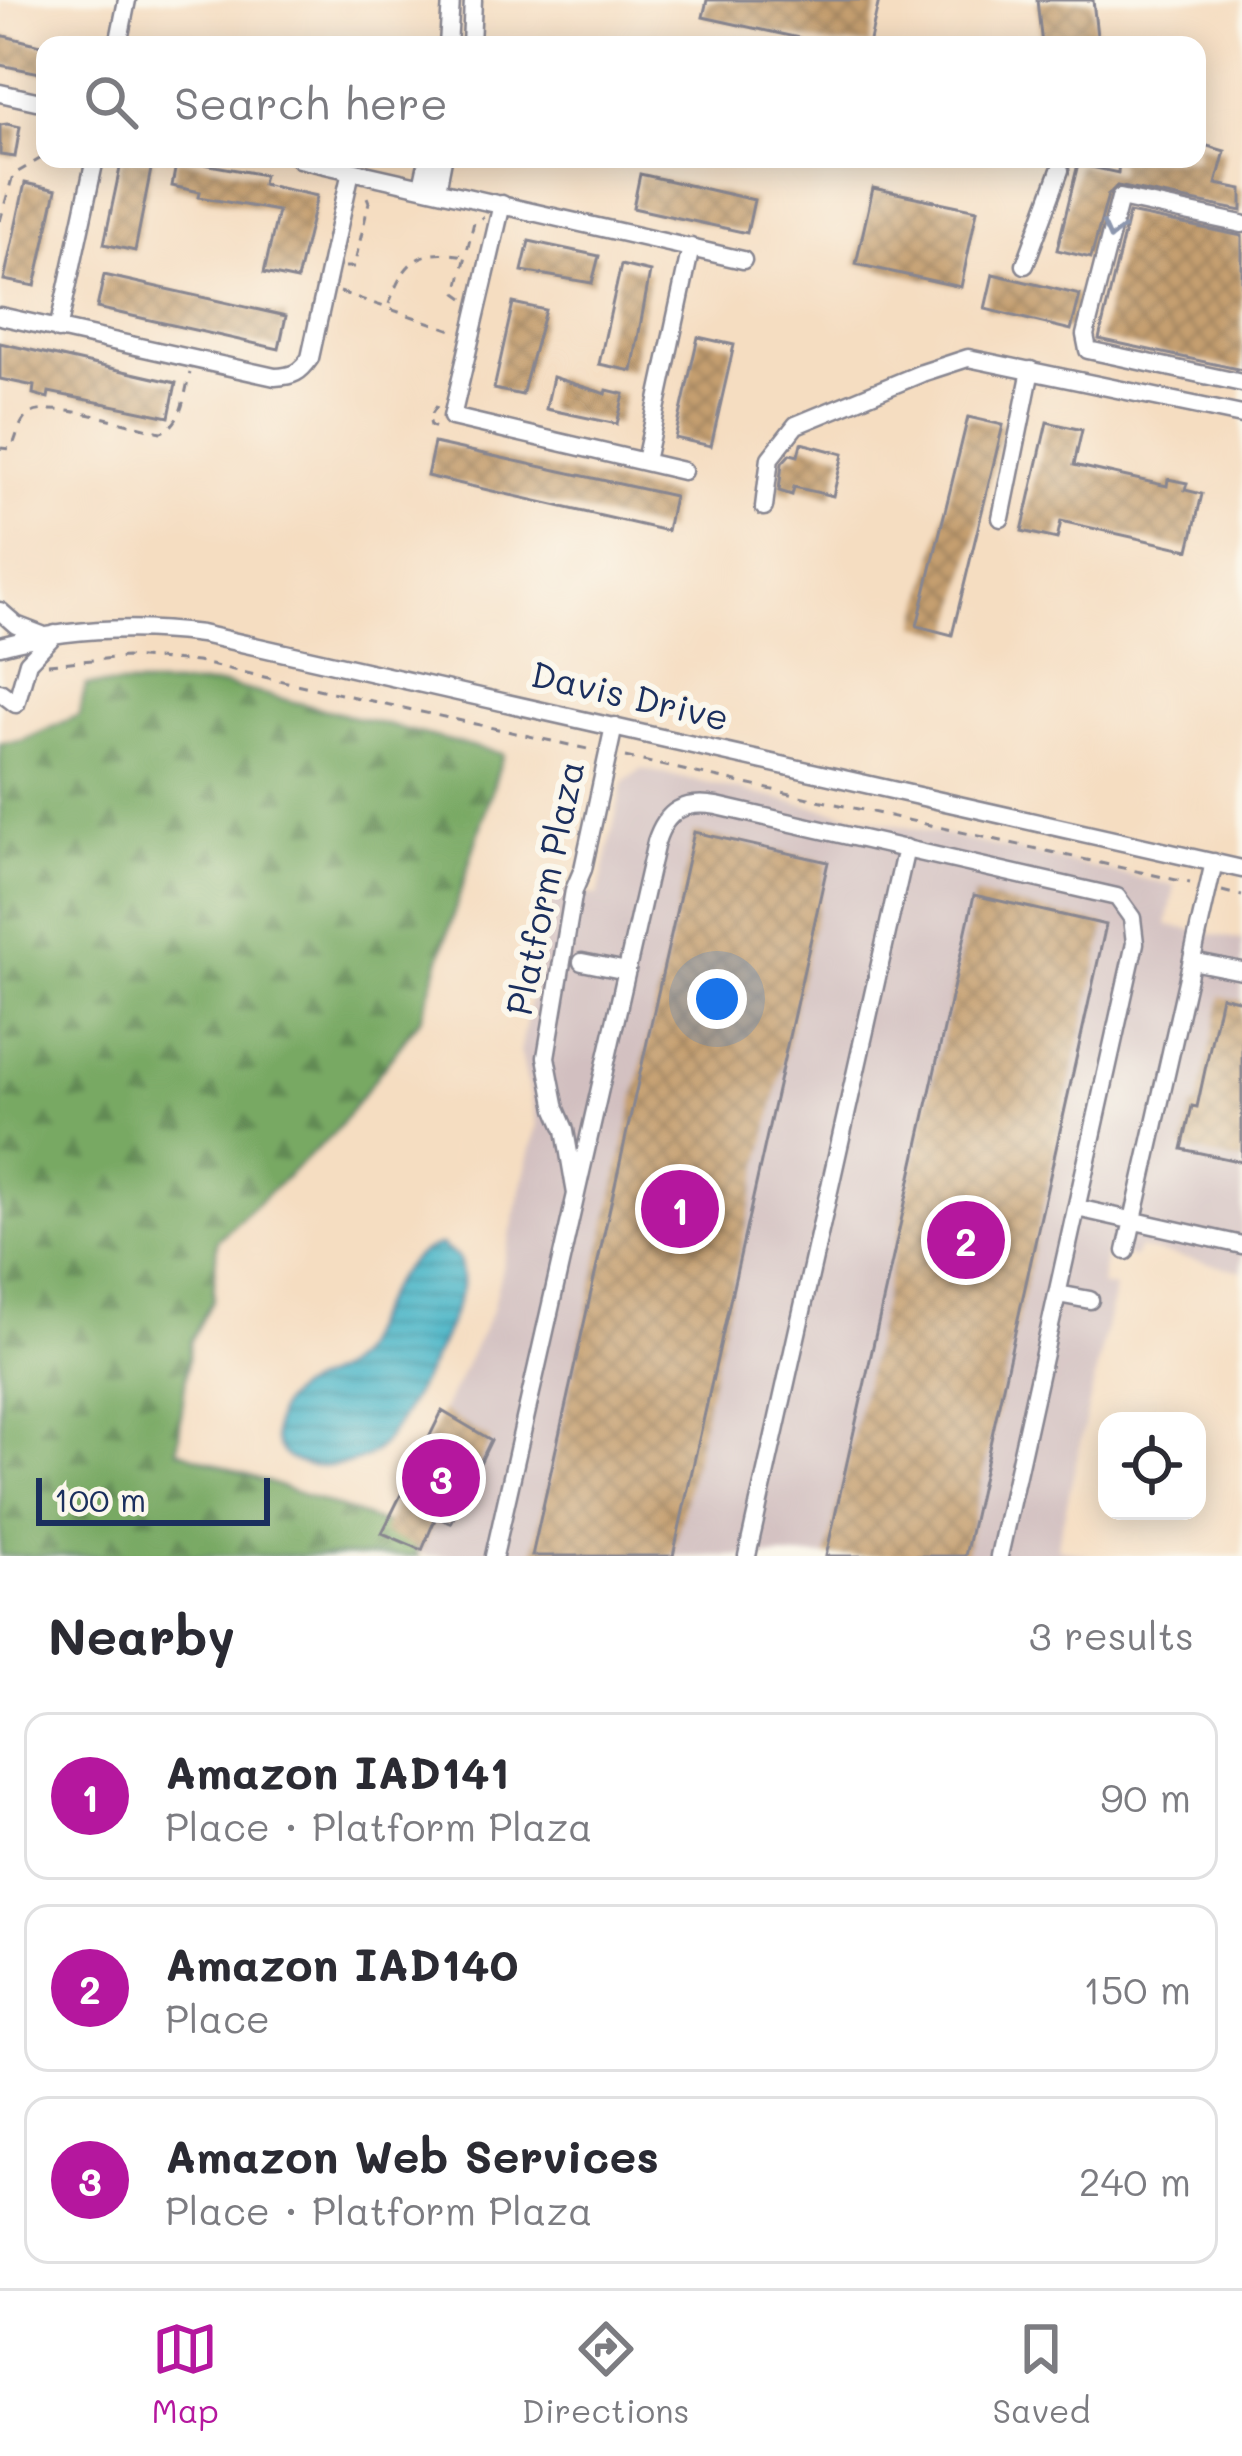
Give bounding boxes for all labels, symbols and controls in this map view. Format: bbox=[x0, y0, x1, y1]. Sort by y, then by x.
search box bbox=[36, 36, 1206, 168]
icon: search bbox=[78, 69, 144, 135]
text: Search here bbox=[174, 73, 448, 131]
one-way arrow bbox=[1101, 221, 1126, 241]
street label: Davis Drive bbox=[527, 649, 734, 740]
street label: Platform Plaza bbox=[494, 756, 593, 1019]
your location bbox=[687, 969, 747, 1029]
pin: 1 bbox=[641, 1164, 719, 1254]
pin: 2 bbox=[927, 1195, 1005, 1285]
map controls bbox=[1098, 1412, 1206, 1520]
button: locate bbox=[1098, 1412, 1206, 1520]
pin: 3 bbox=[402, 1433, 480, 1523]
scale bar bbox=[36, 1472, 270, 1525]
text: 100 m bbox=[54, 1477, 146, 1520]
text: Nearby bbox=[48, 1601, 235, 1668]
text: 3 results bbox=[1029, 1609, 1194, 1660]
text: Amazon IAD141 bbox=[165, 1742, 509, 1800]
text: 1 bbox=[81, 1771, 99, 1822]
text: 90 m bbox=[1100, 1771, 1191, 1822]
text: Place · Platform Plaza bbox=[165, 1800, 592, 1851]
text: Amazon IAD140 bbox=[165, 1934, 518, 1992]
text: 2 bbox=[79, 1963, 101, 2014]
text: 150 m bbox=[1083, 1963, 1191, 2014]
text: Place bbox=[165, 1992, 270, 2043]
text: Amazon Web Services bbox=[165, 2126, 659, 2184]
text: 3 bbox=[78, 2155, 102, 2206]
text: 240 m bbox=[1079, 2155, 1191, 2206]
text: Place · Platform Plaza bbox=[165, 2184, 592, 2235]
tab: Map bbox=[152, 2316, 219, 2431]
tab: Directions bbox=[522, 2316, 689, 2431]
tab: Saved bbox=[993, 2316, 1090, 2431]

